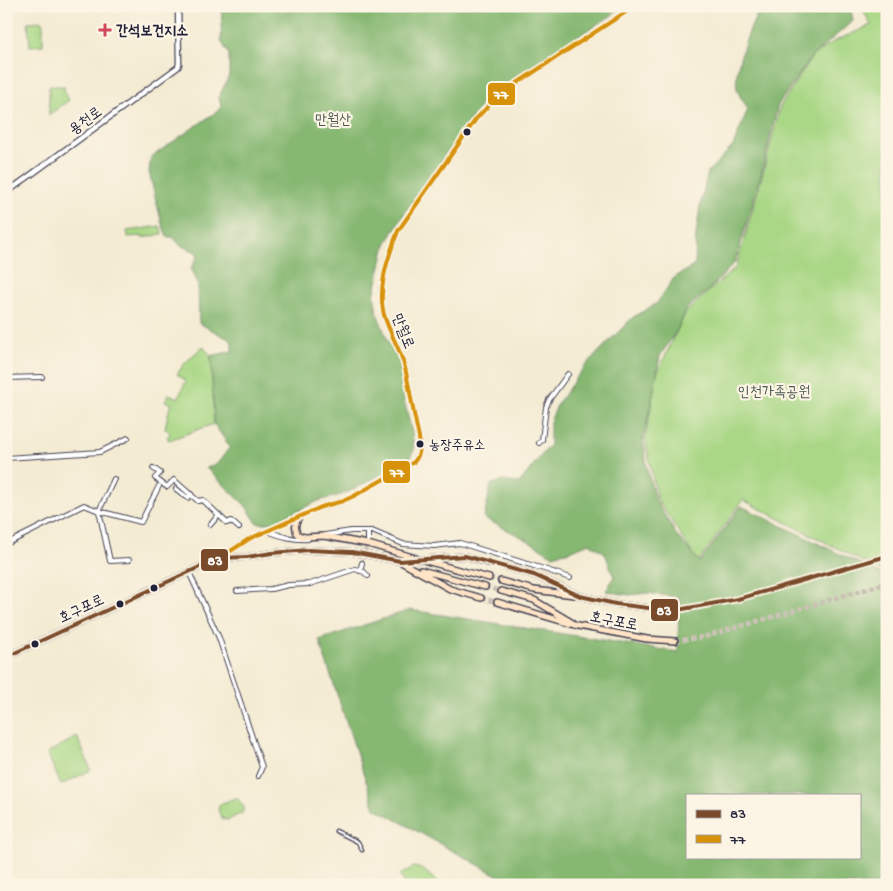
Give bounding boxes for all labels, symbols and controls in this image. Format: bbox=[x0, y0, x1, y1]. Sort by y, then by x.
marker: 간석보건지소 bbox=[98, 23, 112, 37]
place label: 간석보건지소 bbox=[116, 23, 188, 41]
line badge: 77 bbox=[487, 82, 516, 106]
text: 77 bbox=[493, 88, 509, 105]
street label: 용천로 bbox=[66, 104, 106, 140]
park label: 만월산 bbox=[315, 112, 351, 130]
unlabelled marker bbox=[462, 127, 472, 137]
street label: 만월로 bbox=[387, 312, 417, 352]
park label: 인천가족공원 bbox=[738, 384, 810, 402]
place label: 농장주유소 bbox=[429, 438, 485, 455]
marker: 농장주유소 bbox=[415, 439, 425, 449]
line badge: 77 bbox=[382, 460, 411, 484]
text: 77 bbox=[389, 466, 405, 483]
line badge: 83 bbox=[200, 548, 229, 572]
text: 83 bbox=[208, 554, 222, 571]
unlabelled marker bbox=[149, 583, 159, 593]
street label: 호구포로 bbox=[56, 591, 108, 628]
line badge: 83 bbox=[650, 598, 679, 622]
unlabelled marker bbox=[115, 599, 125, 609]
text: 83 bbox=[657, 604, 671, 621]
street label: 호구포로 bbox=[588, 609, 639, 635]
unlabelled marker bbox=[30, 639, 40, 649]
legend bbox=[686, 794, 860, 858]
text: 83 bbox=[730, 806, 746, 824]
text: 77 bbox=[729, 832, 747, 850]

